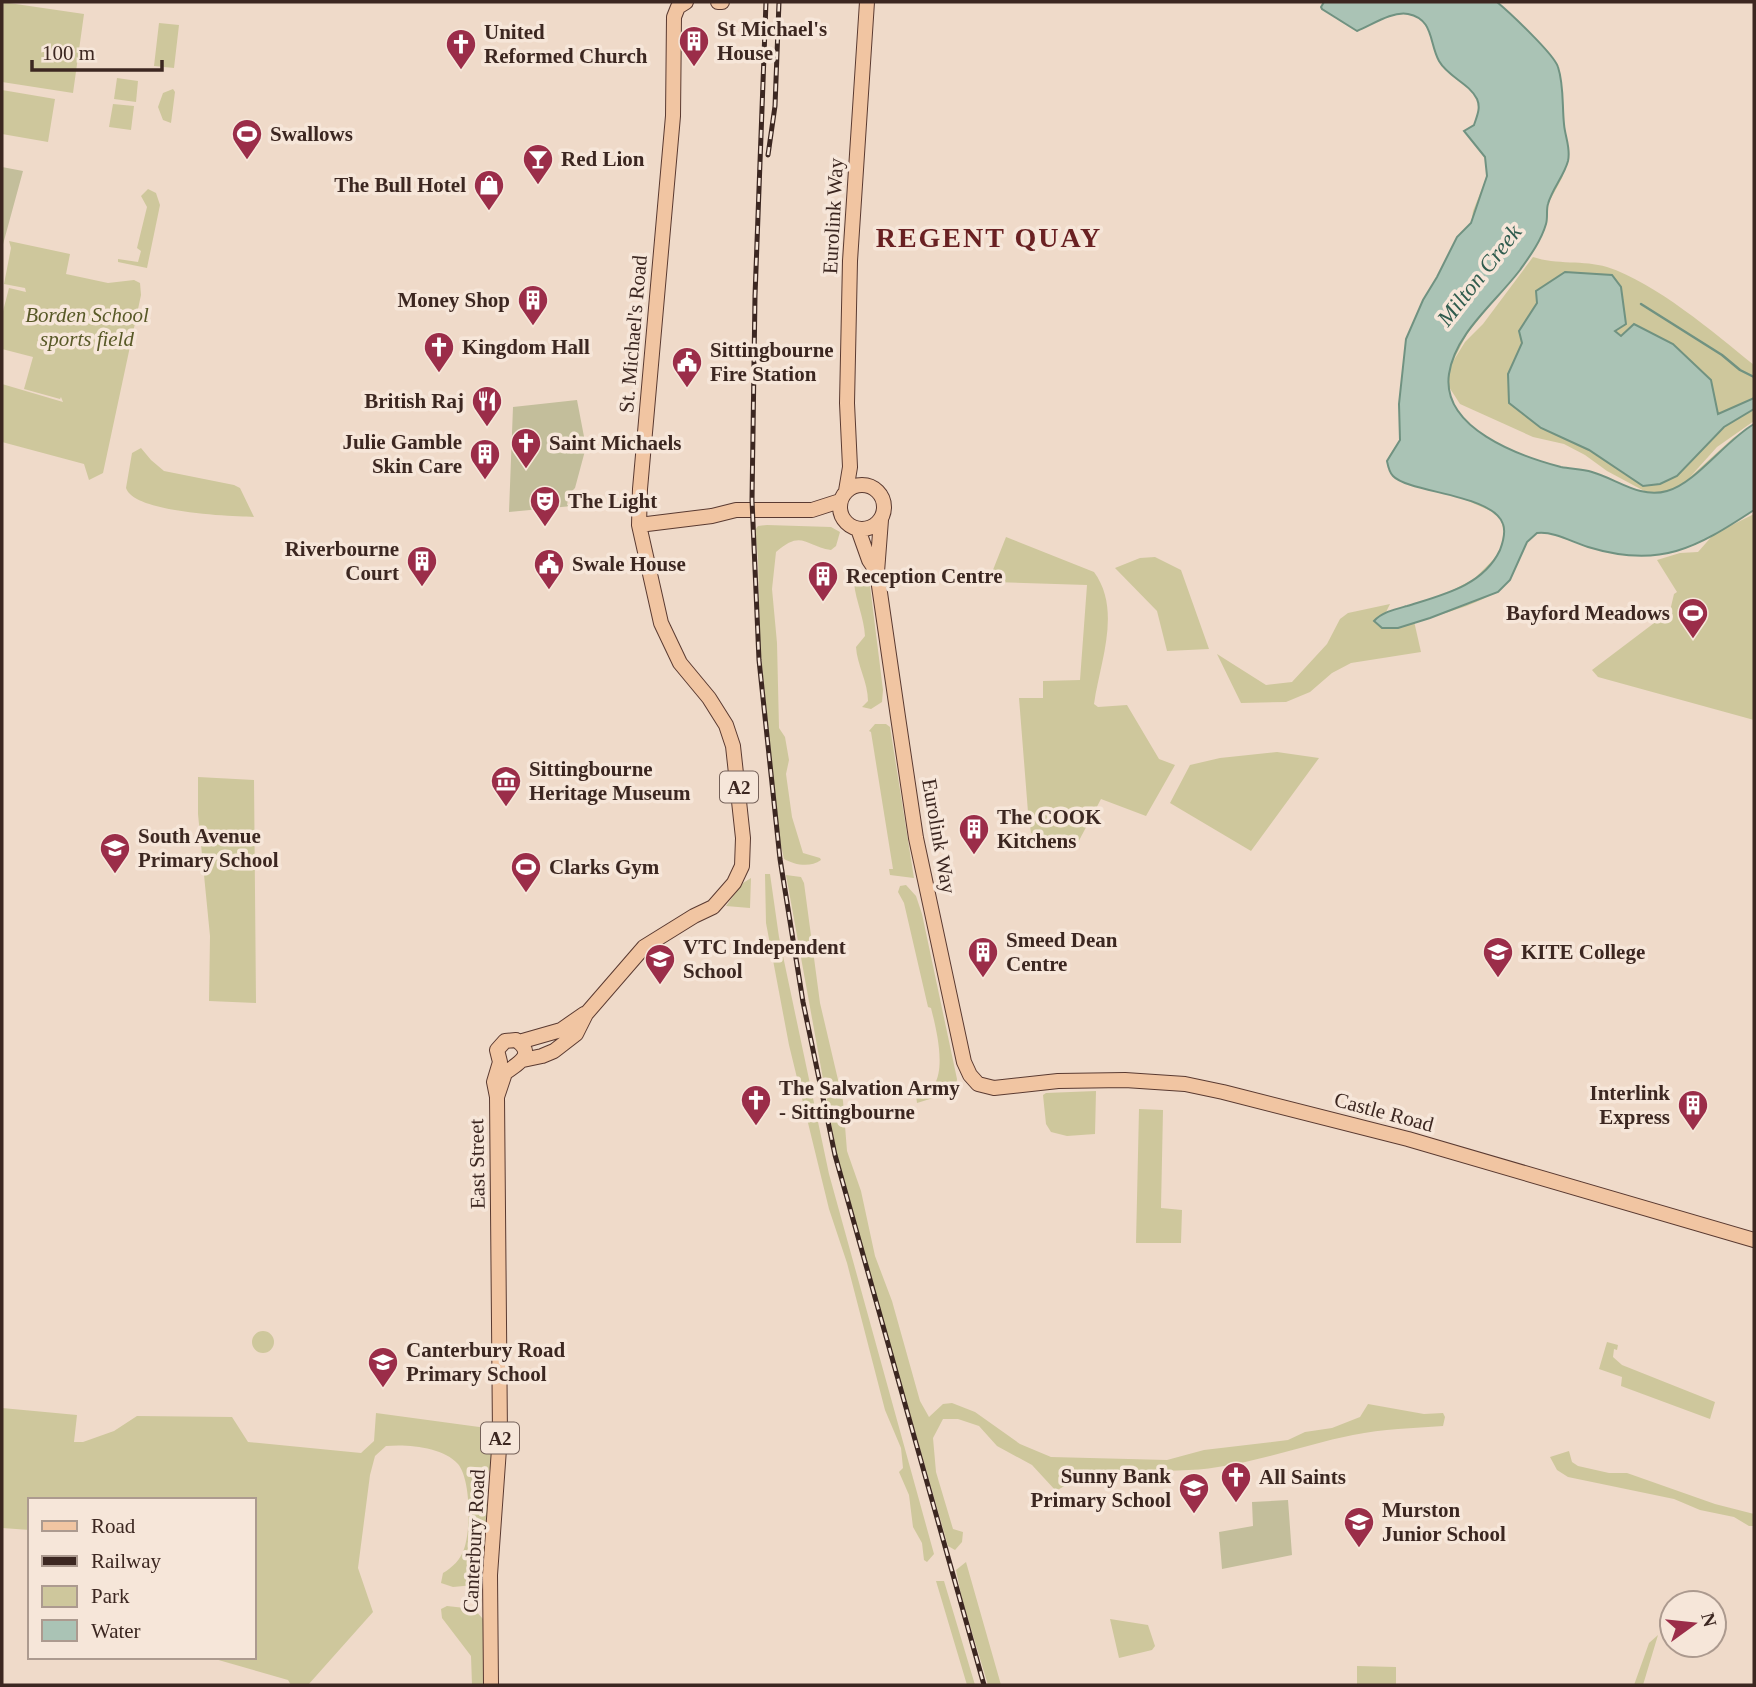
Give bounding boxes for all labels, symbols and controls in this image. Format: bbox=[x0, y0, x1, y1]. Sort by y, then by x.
place label: St Michael's House bbox=[717, 17, 827, 65]
place label: United Reformed Church bbox=[484, 20, 648, 68]
building icon: St Michael's House bbox=[677, 24, 711, 68]
church icon: United Reformed Church bbox=[444, 27, 478, 71]
scale bar bbox=[32, 28, 161, 72]
text: 100 m bbox=[42, 41, 95, 65]
sports icon: Swallows bbox=[230, 117, 264, 161]
place label: Swallows bbox=[270, 122, 353, 146]
bar icon: Red Lion bbox=[521, 142, 555, 186]
place label: Red Lion bbox=[561, 147, 645, 171]
street label: Eurolink Way bbox=[818, 157, 848, 275]
shop icon: The Bull Hotel bbox=[472, 168, 506, 212]
place label: The Bull Hotel bbox=[334, 173, 466, 197]
water label: Milton Creek bbox=[1432, 219, 1527, 332]
district label: REGENT QUAY bbox=[876, 222, 1102, 253]
street label: St. Michael's Road bbox=[614, 254, 652, 414]
building icon: Money Shop bbox=[516, 283, 550, 327]
place label: Money Shop bbox=[397, 288, 510, 312]
park label: Borden School sports field bbox=[25, 303, 149, 351]
church icon: Kingdom Hall bbox=[422, 330, 456, 374]
place label: Kingdom Hall bbox=[462, 335, 590, 359]
place label: Sittingbourne Fire Station bbox=[710, 338, 834, 386]
public building icon: Sittingbourne Fire Station bbox=[670, 345, 704, 389]
restaurant icon: British Raj bbox=[470, 384, 504, 428]
place label: British Raj bbox=[364, 389, 464, 413]
church icon: Saint Michaels bbox=[509, 426, 543, 470]
place label: Julie Gamble Skin Care bbox=[342, 430, 462, 478]
place label: Saint Michaels bbox=[549, 431, 681, 455]
building icon: Julie Gamble Skin Care bbox=[468, 437, 502, 481]
theatre icon: The Light bbox=[528, 484, 562, 528]
place label: The Light bbox=[568, 489, 657, 513]
place label: Riverbourne Court bbox=[285, 537, 399, 585]
building icon: Riverbourne Court bbox=[405, 544, 439, 588]
public building icon: Swale House bbox=[532, 547, 566, 591]
place label: Swale House bbox=[572, 552, 686, 576]
building icon: Reception Centre bbox=[806, 559, 840, 603]
place label: Reception Centre bbox=[846, 564, 1003, 588]
sports icon: Bayford Meadows bbox=[1676, 596, 1710, 640]
place label: Bayford Meadows bbox=[1506, 601, 1670, 625]
place label: Sittingbourne Heritage Museum bbox=[529, 757, 691, 805]
museum icon: Sittingbourne Heritage Museum bbox=[489, 764, 523, 808]
road number: A2 bbox=[720, 772, 758, 802]
street label: Eurolink Way bbox=[917, 777, 961, 896]
place label: The COOK Kitchens bbox=[997, 805, 1102, 853]
building icon: The COOK Kitchens bbox=[957, 812, 991, 856]
place label: South Avenue Primary School bbox=[138, 824, 279, 872]
school or university icon: South Avenue Primary School bbox=[98, 831, 132, 875]
sports icon: Clarks Gym bbox=[509, 850, 543, 894]
place label: Clarks Gym bbox=[549, 855, 660, 879]
place label: Smeed Dean Centre bbox=[1006, 928, 1118, 976]
place label: VTC Independent School bbox=[683, 935, 846, 983]
building icon: Smeed Dean Centre bbox=[966, 935, 1000, 979]
school or university icon: KITE College bbox=[1481, 935, 1515, 979]
place label: KITE College bbox=[1521, 940, 1645, 964]
school or university icon: VTC Independent School bbox=[643, 942, 677, 986]
place label: The Salvation Army - Sittingbourne bbox=[779, 1076, 960, 1124]
place label: Interlink Express bbox=[1589, 1081, 1670, 1129]
church icon: The Salvation Army - Sittingbourne bbox=[739, 1083, 773, 1127]
street label: Castle Road bbox=[1332, 1087, 1437, 1137]
building icon: Interlink Express bbox=[1676, 1088, 1710, 1132]
street label: East Street bbox=[464, 1118, 490, 1209]
place label: Canterbury Road Primary School bbox=[406, 1338, 566, 1386]
school or university icon: Canterbury Road Primary School bbox=[366, 1345, 400, 1389]
road number: A2 bbox=[481, 1422, 519, 1454]
church icon: All Saints bbox=[1219, 1460, 1253, 1504]
place label: Sunny Bank Primary School bbox=[1030, 1464, 1171, 1512]
place label: All Saints bbox=[1259, 1465, 1346, 1489]
street label: Canterbury Road bbox=[458, 1468, 490, 1614]
school or university icon: Sunny Bank Primary School bbox=[1177, 1471, 1211, 1515]
legend bbox=[28, 1498, 256, 1659]
place label: Murston Junior School bbox=[1382, 1498, 1506, 1546]
school or university icon: Murston Junior School bbox=[1342, 1505, 1376, 1549]
text: Road bbox=[91, 1514, 136, 1538]
text: Railway bbox=[91, 1549, 161, 1573]
text: Park bbox=[91, 1584, 130, 1608]
north arrow bbox=[1658, 1589, 1728, 1659]
text: N bbox=[1697, 1610, 1721, 1629]
text: Water bbox=[91, 1619, 141, 1643]

